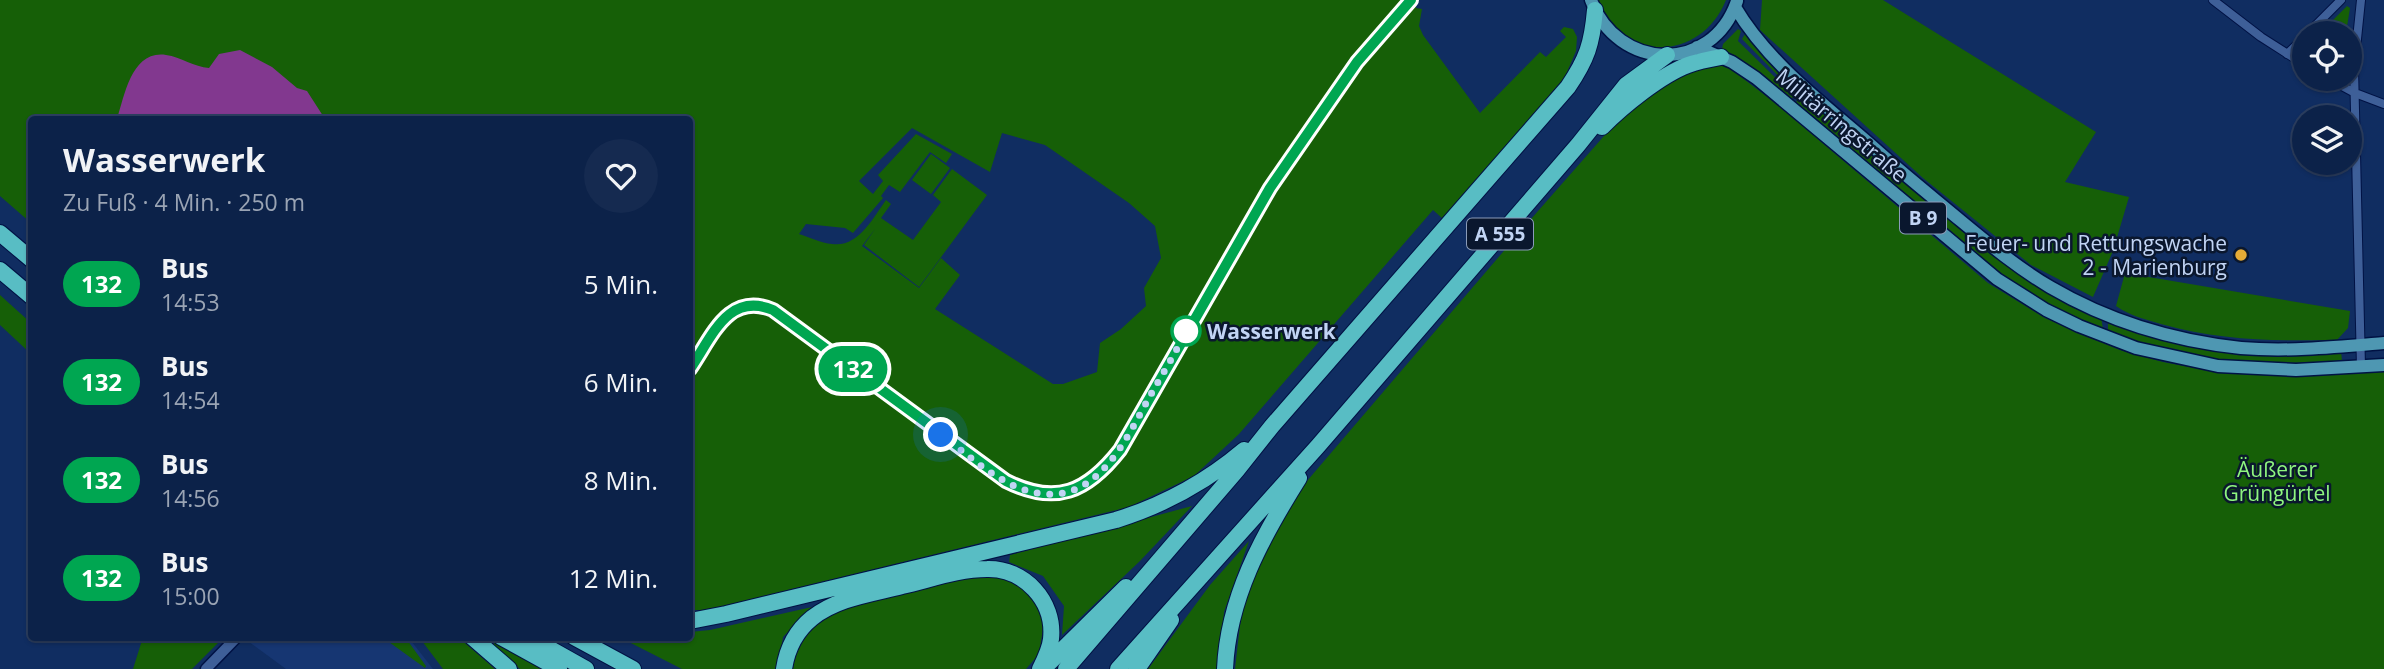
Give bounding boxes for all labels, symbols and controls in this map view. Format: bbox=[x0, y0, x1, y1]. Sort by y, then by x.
map controls bbox=[2292, 21, 2362, 175]
button: locate bbox=[2292, 21, 2362, 91]
street label: Militärringstraße bbox=[1770, 62, 1914, 188]
button: layers bbox=[2292, 105, 2362, 175]
text: Wasserwerk bbox=[63, 137, 265, 182]
button: heart bbox=[584, 139, 658, 213]
text: Zu Fuß · 4 Min. · 250 m bbox=[63, 186, 305, 218]
road number: B 9 bbox=[1900, 202, 1946, 233]
road number: A 555 bbox=[1467, 218, 1533, 250]
place label: Feuer- und Rettungswache 2 - Marienburg bbox=[1965, 229, 2227, 281]
marker: Feuer- und Rettungswache 2 - Marienburg bbox=[2233, 247, 2249, 263]
text: Bus bbox=[161, 250, 208, 286]
text: 5 Min. bbox=[584, 266, 658, 302]
text: 132 bbox=[81, 267, 122, 300]
text: 14:53 bbox=[161, 286, 220, 318]
marker: Wasserwerk bbox=[1171, 316, 1201, 346]
place label: Wasserwerk bbox=[1207, 317, 1337, 345]
line badge: 132 bbox=[813, 346, 893, 392]
text: Bus bbox=[161, 348, 208, 384]
text: 132 bbox=[832, 352, 874, 385]
text: 6 Min. bbox=[584, 364, 658, 400]
text: 132 bbox=[81, 365, 122, 398]
text: 14:54 bbox=[161, 384, 220, 416]
your location bbox=[923, 417, 958, 452]
text: Bus bbox=[161, 446, 208, 482]
park label: Äußerer Grüngürtel bbox=[2223, 455, 2331, 507]
text: 8 Min. bbox=[584, 462, 658, 498]
text: 132 bbox=[81, 463, 122, 496]
text: 14:56 bbox=[161, 482, 220, 514]
text: Bus bbox=[161, 544, 208, 580]
text: 12 Min. bbox=[569, 560, 658, 596]
text: 132 bbox=[81, 561, 122, 594]
text: 15:00 bbox=[161, 580, 220, 612]

